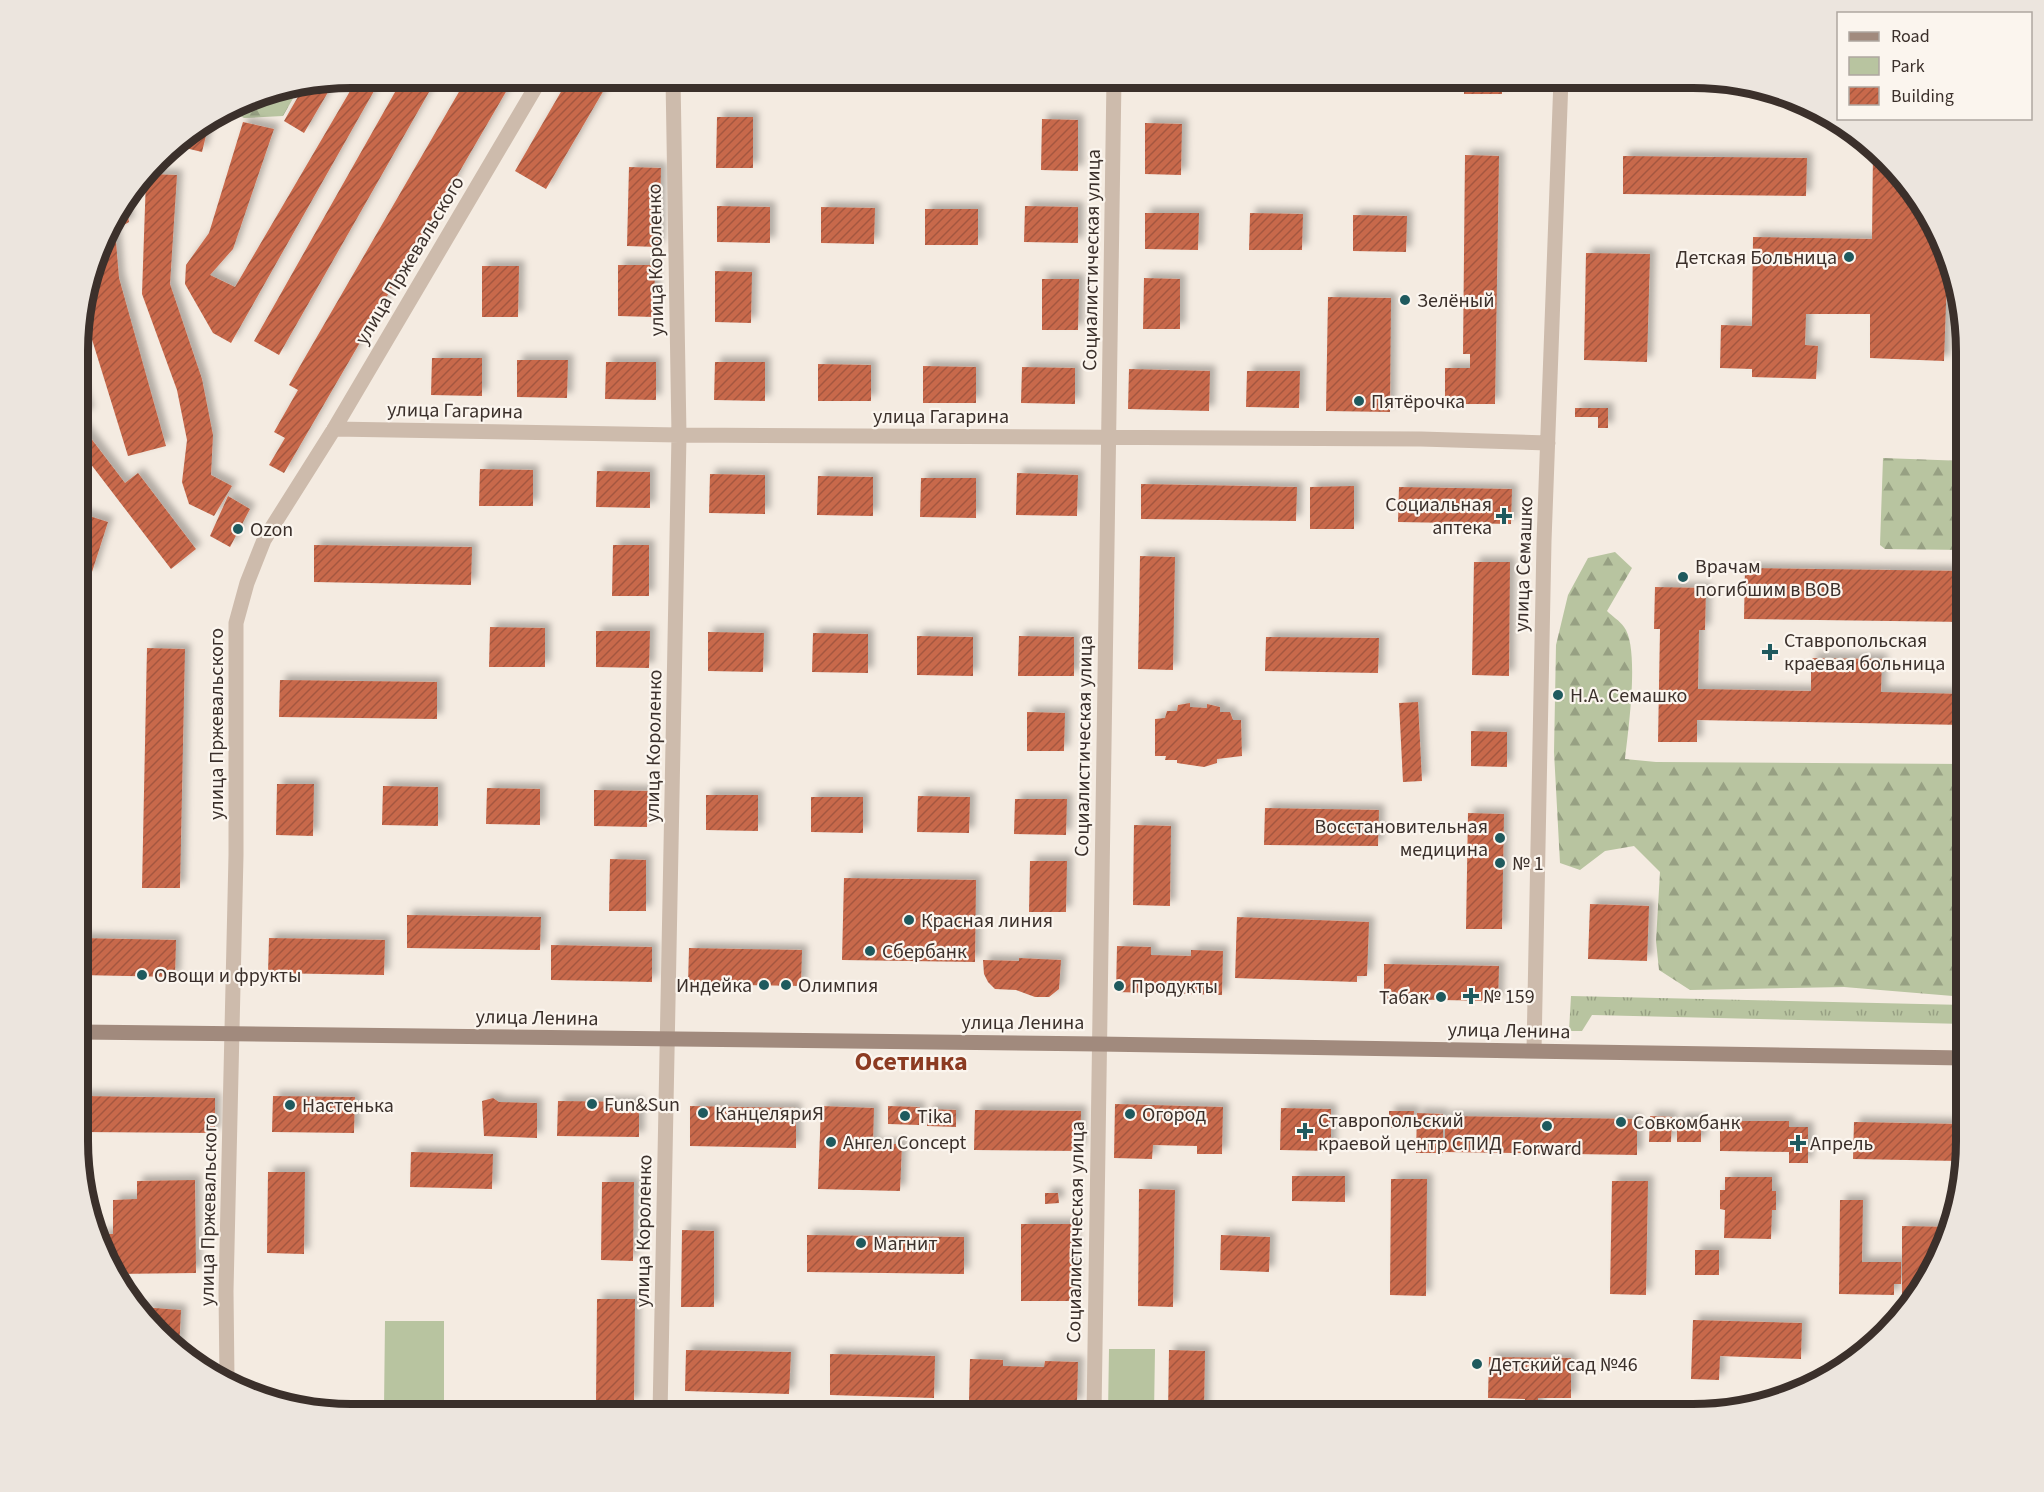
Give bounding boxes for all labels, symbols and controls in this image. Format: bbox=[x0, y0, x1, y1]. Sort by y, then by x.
legend bbox=[1837, 12, 2032, 120]
text: Road bbox=[1891, 24, 1930, 49]
text: Park bbox=[1891, 54, 1925, 79]
text: Building bbox=[1891, 84, 1954, 109]
street label: Социалистическая улица bbox=[1076, 149, 1108, 371]
street label: улица Пржевальского bbox=[348, 171, 471, 350]
street label: улица Короленко bbox=[641, 183, 671, 337]
place label: Детская Больница bbox=[1676, 244, 1837, 272]
marker: Детская Больница bbox=[1842, 250, 1856, 264]
place label: Зелёный bbox=[1417, 287, 1494, 315]
marker: Зелёный bbox=[1398, 293, 1412, 307]
place label: Пятёрочка bbox=[1371, 388, 1465, 416]
marker: Пятёрочка bbox=[1352, 394, 1366, 408]
street label: улица Гагарина bbox=[387, 396, 523, 426]
street label: улица Гагарина bbox=[873, 403, 1009, 431]
place label: Социальная аптека bbox=[1385, 491, 1492, 542]
street label: улица Семашко bbox=[1508, 496, 1540, 632]
marker: Социальная аптека bbox=[1497, 509, 1511, 523]
place label: Ozon bbox=[250, 516, 293, 544]
marker: Ozon bbox=[231, 522, 245, 536]
place label: Врачам погибшим в ВОВ bbox=[1695, 553, 1841, 604]
marker: Врачам погибшим в ВОВ bbox=[1676, 570, 1690, 584]
place label: Ставропольская краевая больница bbox=[1784, 627, 1945, 678]
street label: улица Пржевальского bbox=[203, 628, 231, 820]
street label: Социалистическая улица bbox=[1068, 635, 1100, 857]
marker: Ставропольская краевая больница bbox=[1761, 643, 1779, 661]
street label: улица Короленко bbox=[639, 669, 669, 823]
place label: Н.А. Семашко bbox=[1570, 682, 1687, 710]
marker: Н.А. Семашко bbox=[1551, 688, 1565, 702]
place label: Восстановительная медицина bbox=[1314, 813, 1488, 864]
marker: Восстановительная медицина bbox=[1493, 831, 1507, 845]
place label: № 1 bbox=[1512, 850, 1544, 878]
marker: № 1 bbox=[1493, 856, 1507, 870]
place label: Красная линия bbox=[921, 907, 1053, 935]
marker: Красная линия bbox=[902, 913, 916, 927]
place label: Сбербанк bbox=[882, 938, 967, 966]
marker: Сбербанк bbox=[863, 944, 877, 958]
place label: Овощи и фрукты bbox=[154, 962, 301, 990]
marker: Овощи и фрукты bbox=[135, 968, 149, 982]
place label: Индейка bbox=[676, 972, 752, 1000]
place label: Олимпия bbox=[798, 972, 878, 1000]
place label: Продукты bbox=[1131, 973, 1218, 1001]
marker: Индейка bbox=[757, 978, 771, 992]
marker: Олимпия bbox=[779, 978, 793, 992]
marker: Продукты bbox=[1112, 979, 1126, 993]
place label: № 159 bbox=[1483, 983, 1535, 1011]
place label: Табак bbox=[1379, 984, 1429, 1012]
marker: № 159 bbox=[1464, 989, 1478, 1003]
marker: Табак bbox=[1434, 990, 1448, 1004]
street label: улица Ленина bbox=[475, 1003, 599, 1033]
street label: улица Ленина bbox=[962, 1009, 1084, 1037]
street label: улица Ленина bbox=[1447, 1016, 1571, 1046]
district label: Осетинка bbox=[854, 1043, 968, 1080]
place label: Fun&Sun bbox=[604, 1091, 680, 1119]
place label: Настенька bbox=[302, 1092, 394, 1120]
marker: Fun&Sun bbox=[585, 1097, 599, 1111]
marker: Настенька bbox=[283, 1098, 297, 1112]
place label: КанцеляриЯ bbox=[715, 1100, 824, 1128]
place label: Огород bbox=[1142, 1101, 1206, 1129]
place label: Tika bbox=[917, 1103, 952, 1131]
marker: КанцеляриЯ bbox=[696, 1106, 710, 1120]
marker: Огород bbox=[1123, 1107, 1137, 1121]
place label: Ставропольский краевой центр СПИД bbox=[1318, 1107, 1502, 1158]
marker: Tika bbox=[898, 1109, 912, 1123]
place label: Совкомбанк bbox=[1633, 1109, 1740, 1137]
street label: улица Пржевальского bbox=[193, 1114, 225, 1306]
marker: Совкомбанк bbox=[1614, 1115, 1628, 1129]
marker: Forward bbox=[1540, 1119, 1554, 1133]
street label: Социалистическая улица bbox=[1060, 1121, 1092, 1343]
marker: Ставропольский краевой центр СПИД bbox=[1296, 1122, 1314, 1140]
place label: Ангел Concept bbox=[843, 1129, 967, 1157]
place label: Апрель bbox=[1810, 1130, 1873, 1158]
marker: Ангел Concept bbox=[824, 1135, 838, 1149]
place label: Forward bbox=[1512, 1135, 1582, 1163]
marker: Апрель bbox=[1791, 1136, 1805, 1150]
street label: улица Короленко bbox=[629, 1154, 659, 1308]
place label: Магнит bbox=[873, 1230, 938, 1258]
marker: Магнит bbox=[854, 1236, 868, 1250]
place label: Детский сад №46 bbox=[1489, 1351, 1638, 1379]
marker: Детский сад №46 bbox=[1470, 1357, 1484, 1371]

